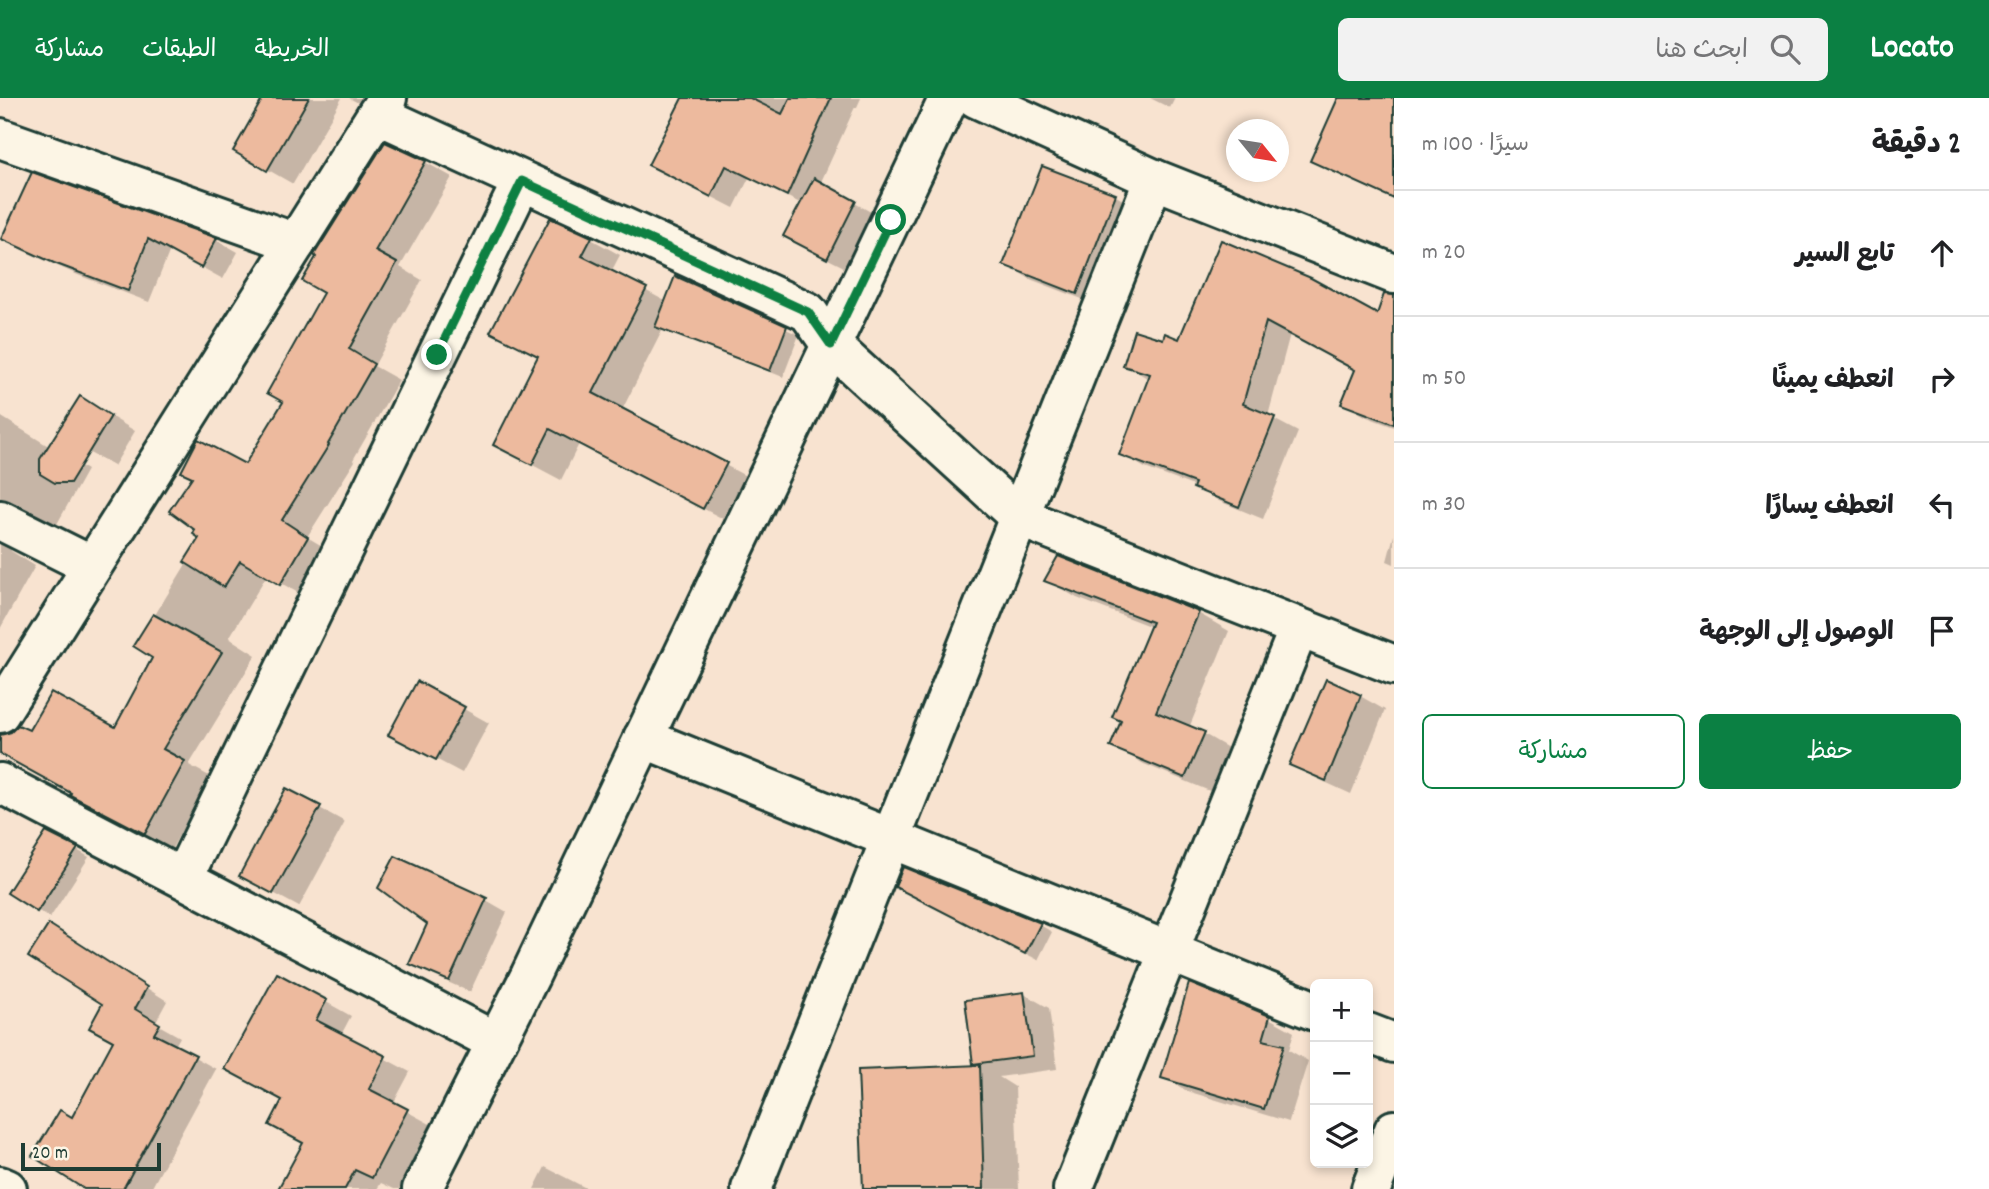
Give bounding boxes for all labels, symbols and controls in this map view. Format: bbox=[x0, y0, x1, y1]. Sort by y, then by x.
search box bbox=[1338, 18, 1828, 81]
text: Locato bbox=[1870, 26, 1954, 73]
icon: search bbox=[1766, 30, 1804, 68]
text: ابحث هنا bbox=[1655, 33, 1748, 70]
text: مشاركة bbox=[35, 34, 104, 68]
text: الطبقات bbox=[142, 34, 217, 68]
text: الخريطة bbox=[255, 34, 329, 68]
north arrow bbox=[1226, 119, 1289, 182]
text: 2 دقيقة bbox=[1872, 125, 1961, 168]
text: سيرًا · 100 m bbox=[1422, 129, 1529, 162]
route start bbox=[875, 204, 906, 235]
icon: ahead bbox=[1923, 234, 1961, 272]
text: 20 m bbox=[1422, 237, 1466, 270]
text: تابع السير bbox=[1795, 237, 1894, 274]
route end bbox=[421, 339, 452, 370]
icon: right bbox=[1923, 360, 1961, 398]
text: 50 m bbox=[1422, 363, 1466, 396]
text: انعطف يمينًا bbox=[1772, 363, 1894, 400]
icon: left bbox=[1923, 486, 1961, 524]
text: 30 m bbox=[1422, 489, 1466, 522]
text: انعطف يسارًا bbox=[1765, 489, 1894, 526]
icon: arrive bbox=[1923, 612, 1961, 650]
text: الوصول إلى الوجهة bbox=[1699, 615, 1894, 652]
button: مشاركة bbox=[1422, 714, 1685, 789]
button: حفظ bbox=[1699, 714, 1961, 789]
map controls bbox=[1310, 979, 1373, 1168]
button: + bbox=[1310, 979, 1373, 1042]
button: − bbox=[1310, 1042, 1373, 1105]
button: layers bbox=[1310, 1105, 1373, 1168]
scale bar bbox=[21, 1140, 161, 1172]
text: 20 m bbox=[32, 1141, 68, 1168]

